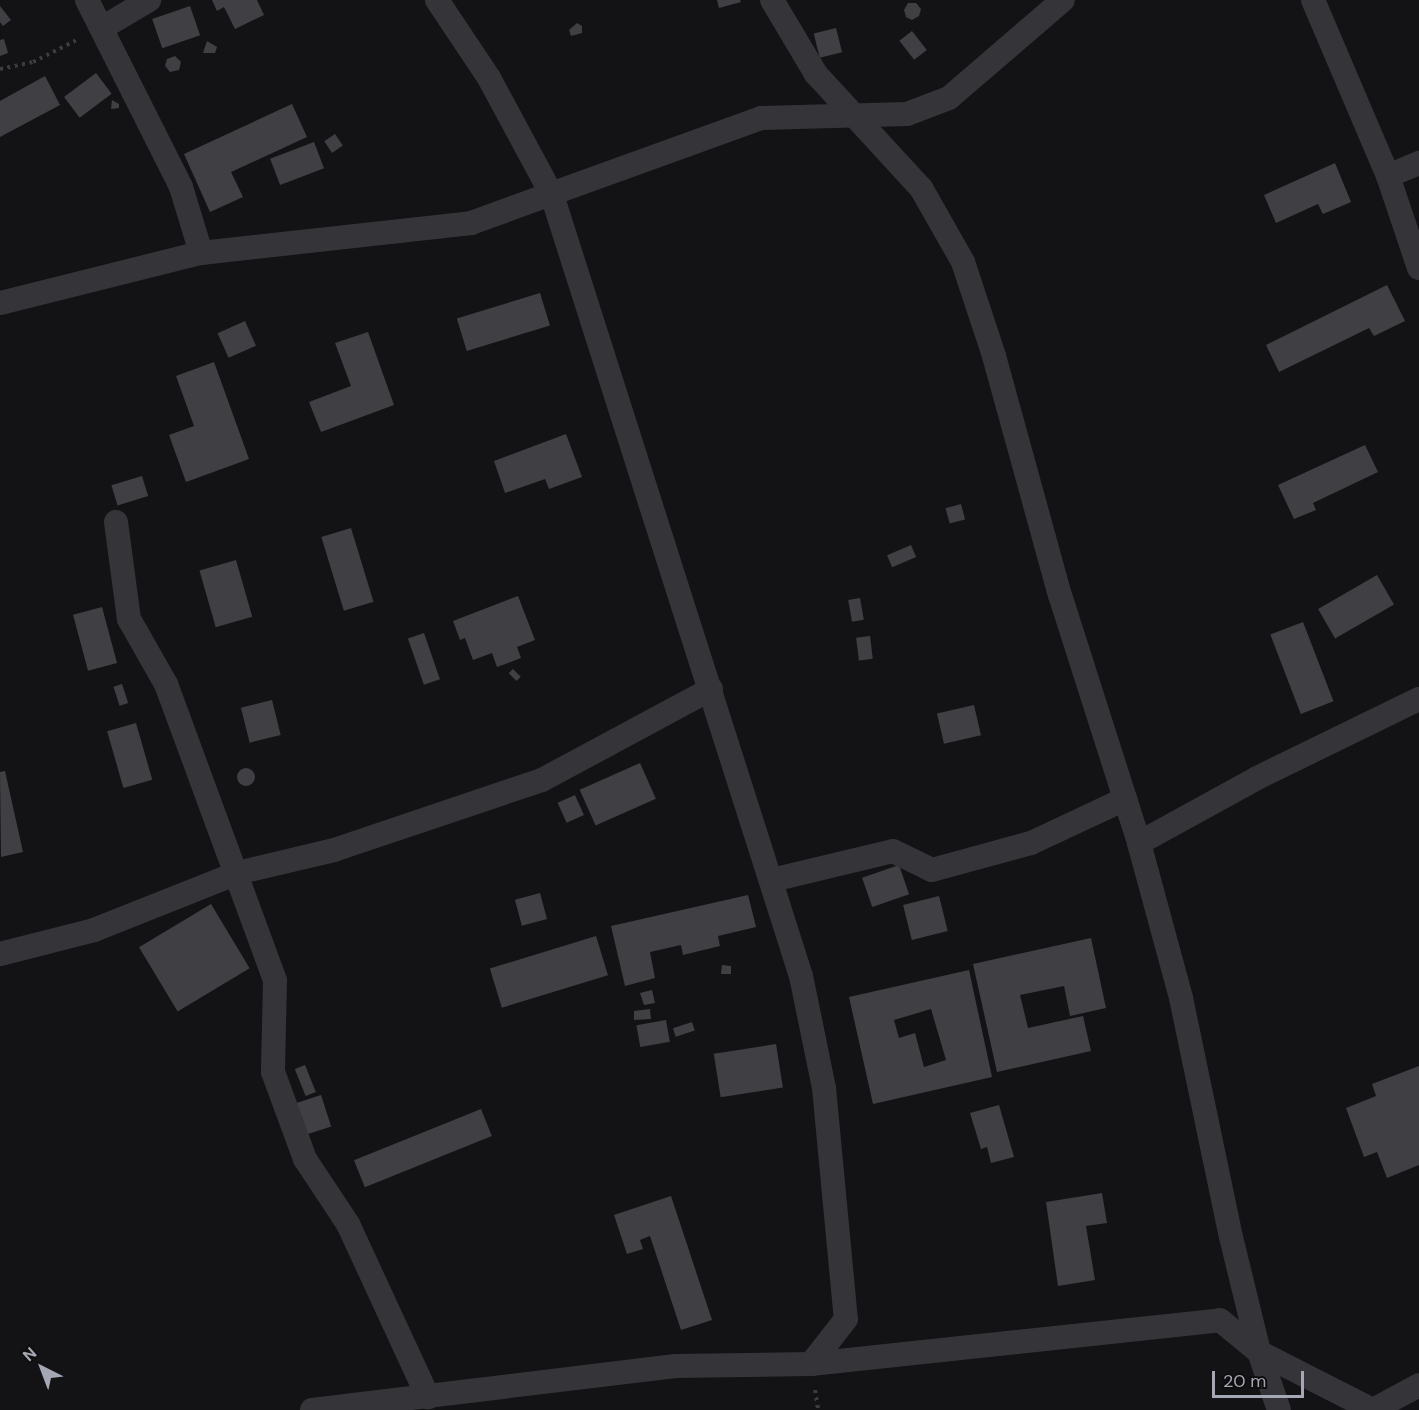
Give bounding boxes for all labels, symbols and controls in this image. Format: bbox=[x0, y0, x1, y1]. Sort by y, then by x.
north arrow bbox=[12, 1338, 72, 1398]
text: N bbox=[18, 1343, 41, 1366]
scale bar bbox=[1215, 1359, 1306, 1397]
text: 20 m bbox=[1223, 1369, 1266, 1393]

